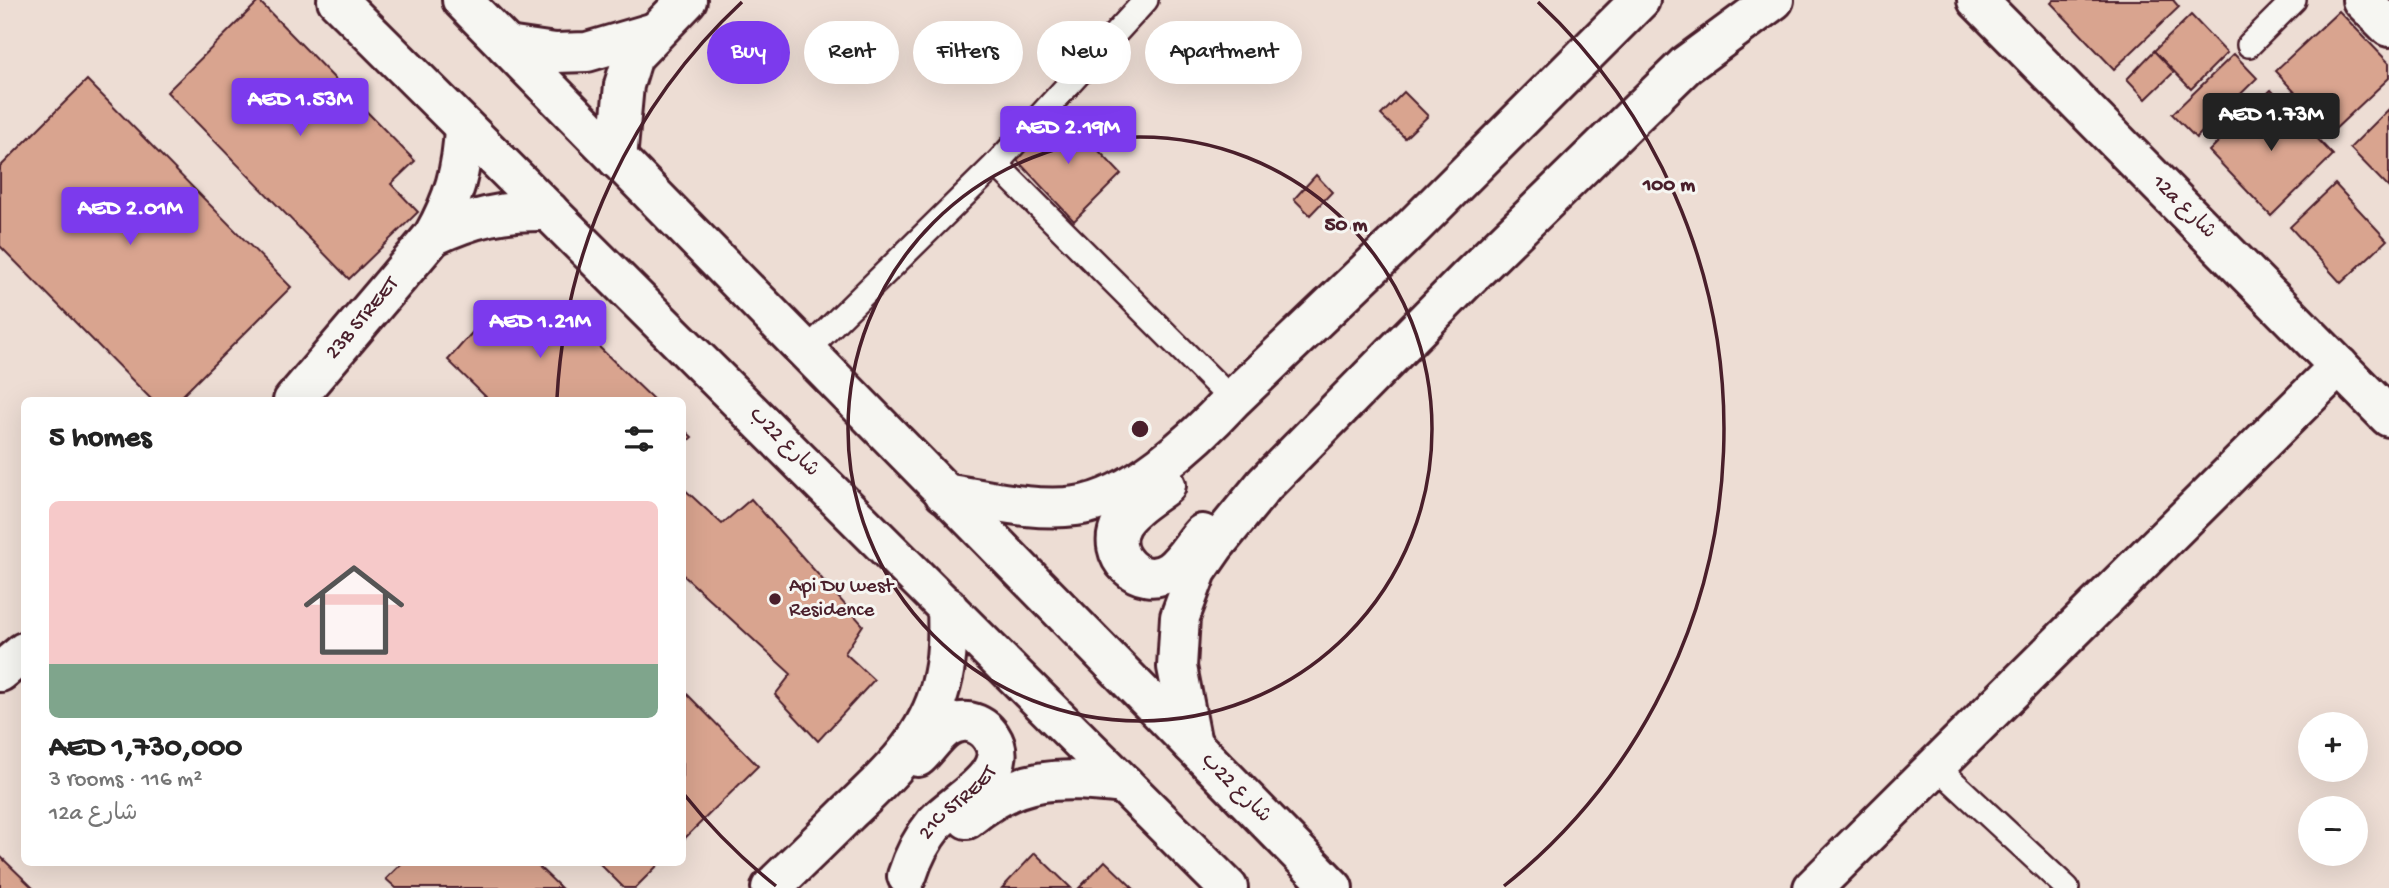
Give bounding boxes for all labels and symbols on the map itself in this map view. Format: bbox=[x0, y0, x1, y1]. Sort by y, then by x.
pin: AED 1.53M bbox=[220, 78, 380, 138]
pin: AED 1.73M bbox=[2191, 94, 2351, 153]
pin: AED 2.19M bbox=[988, 106, 1148, 166]
street label: 12a شارع bbox=[2145, 170, 2220, 245]
text: 100 m bbox=[1642, 174, 1695, 199]
pin: AED 2.01M bbox=[50, 188, 210, 247]
text: 50 m bbox=[1325, 214, 1368, 239]
street label: 23B STREET bbox=[321, 272, 405, 365]
pin: AED 1.21M bbox=[460, 300, 620, 360]
street label: شارع 22ب bbox=[743, 403, 823, 483]
centre of rings bbox=[1128, 417, 1152, 441]
place label: Api Du west Residence bbox=[789, 575, 896, 624]
marker: Api Du west Residence bbox=[767, 591, 783, 607]
street label: شارع 22ب bbox=[1195, 749, 1275, 829]
street label: 21C STREET bbox=[914, 761, 1004, 845]

